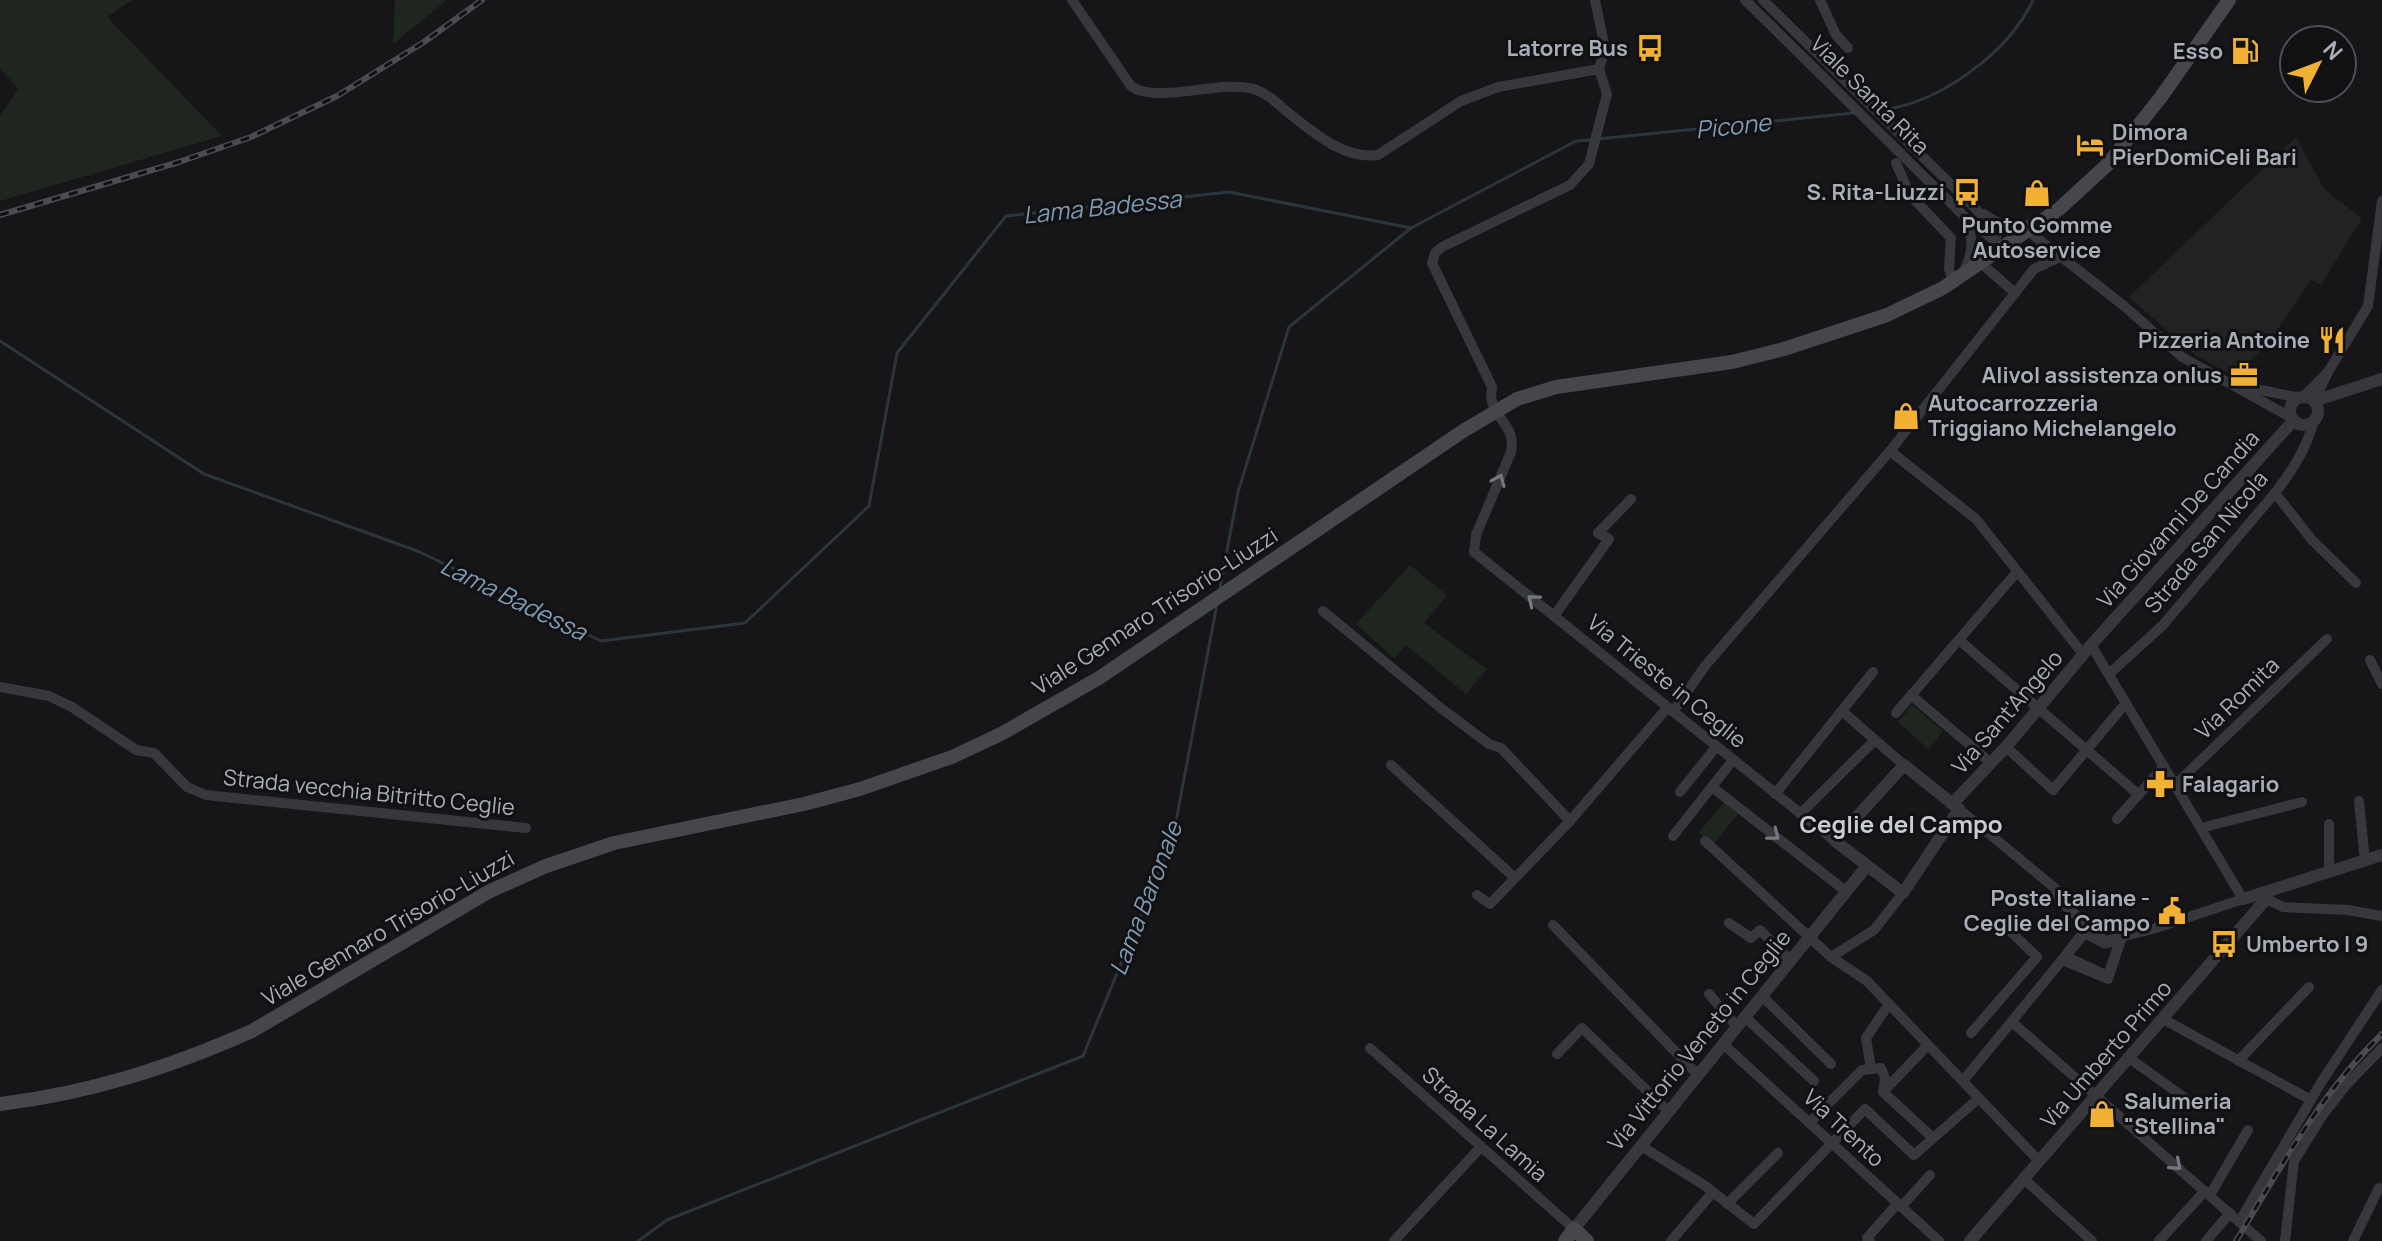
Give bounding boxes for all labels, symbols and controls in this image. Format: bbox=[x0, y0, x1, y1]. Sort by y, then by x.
north arrow bbox=[2278, 24, 2358, 104]
street label: Viale Santa Rita bbox=[1804, 29, 1936, 161]
place label: Latorre Bus bbox=[1507, 33, 1628, 63]
bus stop icon: Latorre Bus bbox=[1635, 33, 1665, 63]
text: N bbox=[2316, 35, 2349, 67]
place label: Esso bbox=[2173, 36, 2223, 66]
fuel station icon: Esso bbox=[2230, 36, 2260, 66]
water label: Picone bbox=[1694, 104, 1774, 145]
place label: Dimora PierDomiCeli Bari bbox=[2112, 117, 2297, 172]
hotel icon: Dimora PierDomiCeli Bari bbox=[2075, 130, 2105, 160]
place label: S. Rita-Liuzzi bbox=[1807, 177, 1945, 207]
bus stop icon: S. Rita-Liuzzi bbox=[1952, 177, 1982, 207]
shop icon: Punto Gomme Autoservice bbox=[2022, 178, 2052, 208]
water label: Lama Badessa bbox=[1021, 181, 1184, 231]
place label: Punto Gomme Autoservice bbox=[1962, 210, 2112, 265]
place label: Pizzeria Antoine bbox=[2138, 325, 2310, 355]
restaurant icon: Pizzeria Antoine bbox=[2317, 325, 2347, 355]
place label: Alivol assistenza onlus bbox=[1981, 360, 2222, 390]
office icon: Alivol assistenza onlus bbox=[2229, 360, 2259, 390]
place label: Autocarrozzeria Triggiano Michelangelo bbox=[1928, 388, 2177, 443]
shop icon: Autocarrozzeria Triggiano Michelangelo bbox=[1891, 401, 1921, 431]
street label: Via Giovanni De Candia bbox=[2090, 424, 2266, 614]
street label: Strada San Nicola bbox=[2137, 464, 2275, 620]
one-way arrow bbox=[1490, 474, 1506, 488]
street label: Viale Gennaro Trisorio-Liuzzi bbox=[1026, 520, 1284, 702]
water label: Lama Badessa bbox=[435, 548, 594, 648]
one-way arrow bbox=[1528, 595, 1542, 610]
street label: Via Trieste in Ceglie bbox=[1581, 607, 1753, 755]
street label: Via Sant'Angelo bbox=[1945, 644, 2069, 780]
street label: Via Romita bbox=[2188, 650, 2286, 746]
street label: Strada vecchia Bitritto Ceglie bbox=[222, 762, 516, 822]
pharmacy icon: Falagario bbox=[2145, 769, 2175, 799]
place label: Falagario bbox=[2182, 769, 2279, 799]
district label: Ceglie del Campo bbox=[1799, 807, 2003, 840]
water label: Lama Baronale bbox=[1101, 815, 1190, 980]
one-way arrow bbox=[1765, 825, 1779, 840]
street label: Viale Gennaro Trisorio-Liuzzi bbox=[256, 843, 520, 1013]
place label: Poste Italiane - Ceglie del Campo bbox=[1964, 883, 2150, 938]
public building icon: Poste Italiane - Ceglie del Campo bbox=[2157, 896, 2187, 926]
street label: Via Vittorio Veneto in Ceglie bbox=[1601, 923, 1798, 1157]
bus stop icon: Umberto I 9 bbox=[2209, 929, 2239, 959]
place label: Umberto I 9 bbox=[2246, 929, 2368, 959]
street label: Via Umberto Primo bbox=[2034, 974, 2178, 1134]
street label: Strada La Lamia bbox=[1416, 1060, 1554, 1188]
street label: Via Trento bbox=[1797, 1082, 1891, 1174]
place label: Salumeria "Stellina" bbox=[2124, 1086, 2232, 1141]
shop icon: Salumeria "Stellina" bbox=[2087, 1099, 2117, 1129]
one-way arrow bbox=[2167, 1156, 2182, 1170]

